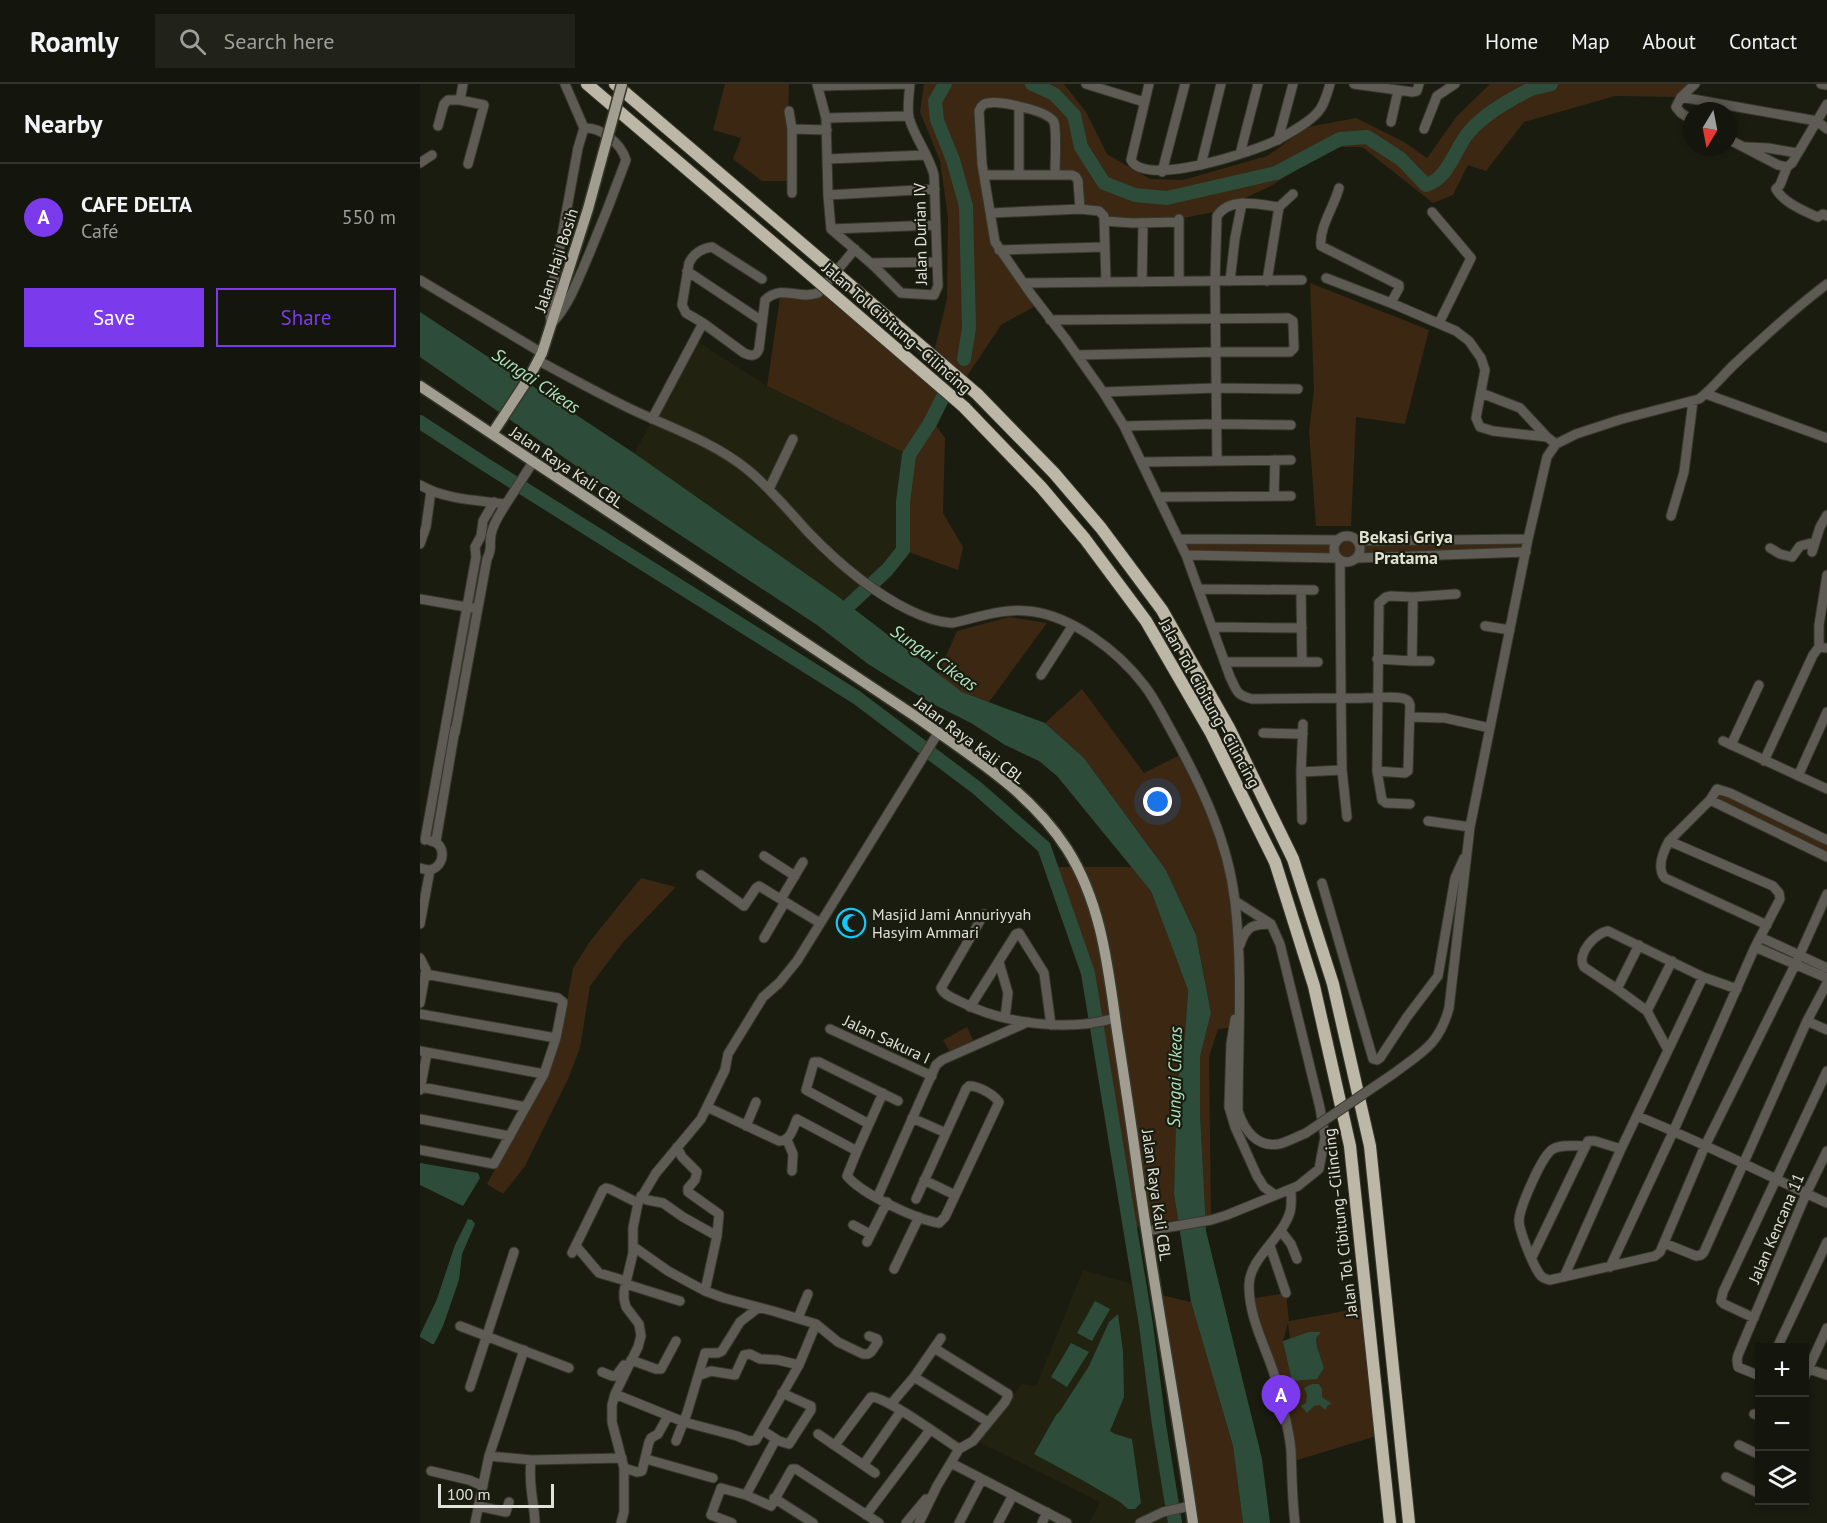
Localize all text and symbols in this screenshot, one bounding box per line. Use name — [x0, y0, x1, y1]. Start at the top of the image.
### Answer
search box — [155, 14, 575, 68]
text: Roamly — [30, 23, 119, 60]
icon: search — [176, 25, 209, 58]
text: Search here — [224, 27, 335, 55]
text: Home — [1485, 28, 1538, 55]
text: Map — [1571, 28, 1610, 55]
text: About — [1643, 28, 1696, 55]
text: Contact — [1729, 28, 1797, 55]
north arrow — [1683, 102, 1737, 156]
text: Nearby — [24, 107, 102, 140]
street label: Jalan Durian IV — [909, 182, 931, 286]
text: CAFE DELTA — [81, 190, 192, 218]
text: A — [37, 204, 50, 230]
text: 550 m — [342, 204, 396, 230]
street label: Jalan Haji Bosih — [530, 206, 582, 315]
text: Café — [81, 218, 118, 244]
street label: Jalan Tol Cibitung–Cilincing — [818, 257, 975, 398]
button: Save — [24, 288, 204, 347]
button: Share — [216, 288, 396, 347]
water label: Sungai Cikeas — [488, 343, 585, 419]
street label: Jalan Raya Kali CBL — [506, 421, 627, 512]
district label: Bekasi Griya Pratama — [1359, 525, 1453, 569]
street label: Jalan Tol Cibitung–Cilincing — [1155, 614, 1265, 791]
water label: Sungai Cikeas — [886, 619, 983, 696]
street label: Jalan Raya Kali CBL — [910, 692, 1029, 788]
your location — [1143, 787, 1172, 816]
place label: Masjid Jami Annuriyyah Hasyim Ammari — [872, 904, 1031, 942]
mosque icon: Masjid Jami Annuriyyah Hasyim Ammari — [835, 907, 867, 939]
street label: Jalan Sakura I — [840, 1010, 933, 1068]
water label: Sungai Cikeas — [1162, 1026, 1187, 1128]
street label: Jalan Raya Kali CBL — [1138, 1127, 1176, 1262]
street label: Jalan Tol Cibitung–Cilincing — [1318, 1127, 1362, 1320]
street label: Jalan Kencana 11 — [1743, 1170, 1808, 1287]
map controls — [1755, 1343, 1809, 1505]
button: + — [1755, 1343, 1809, 1397]
pin: A — [1262, 1376, 1300, 1425]
button: − — [1755, 1397, 1809, 1451]
button: layers — [1755, 1451, 1809, 1505]
scale bar — [438, 1481, 554, 1508]
text: 100 m — [447, 1484, 490, 1504]

